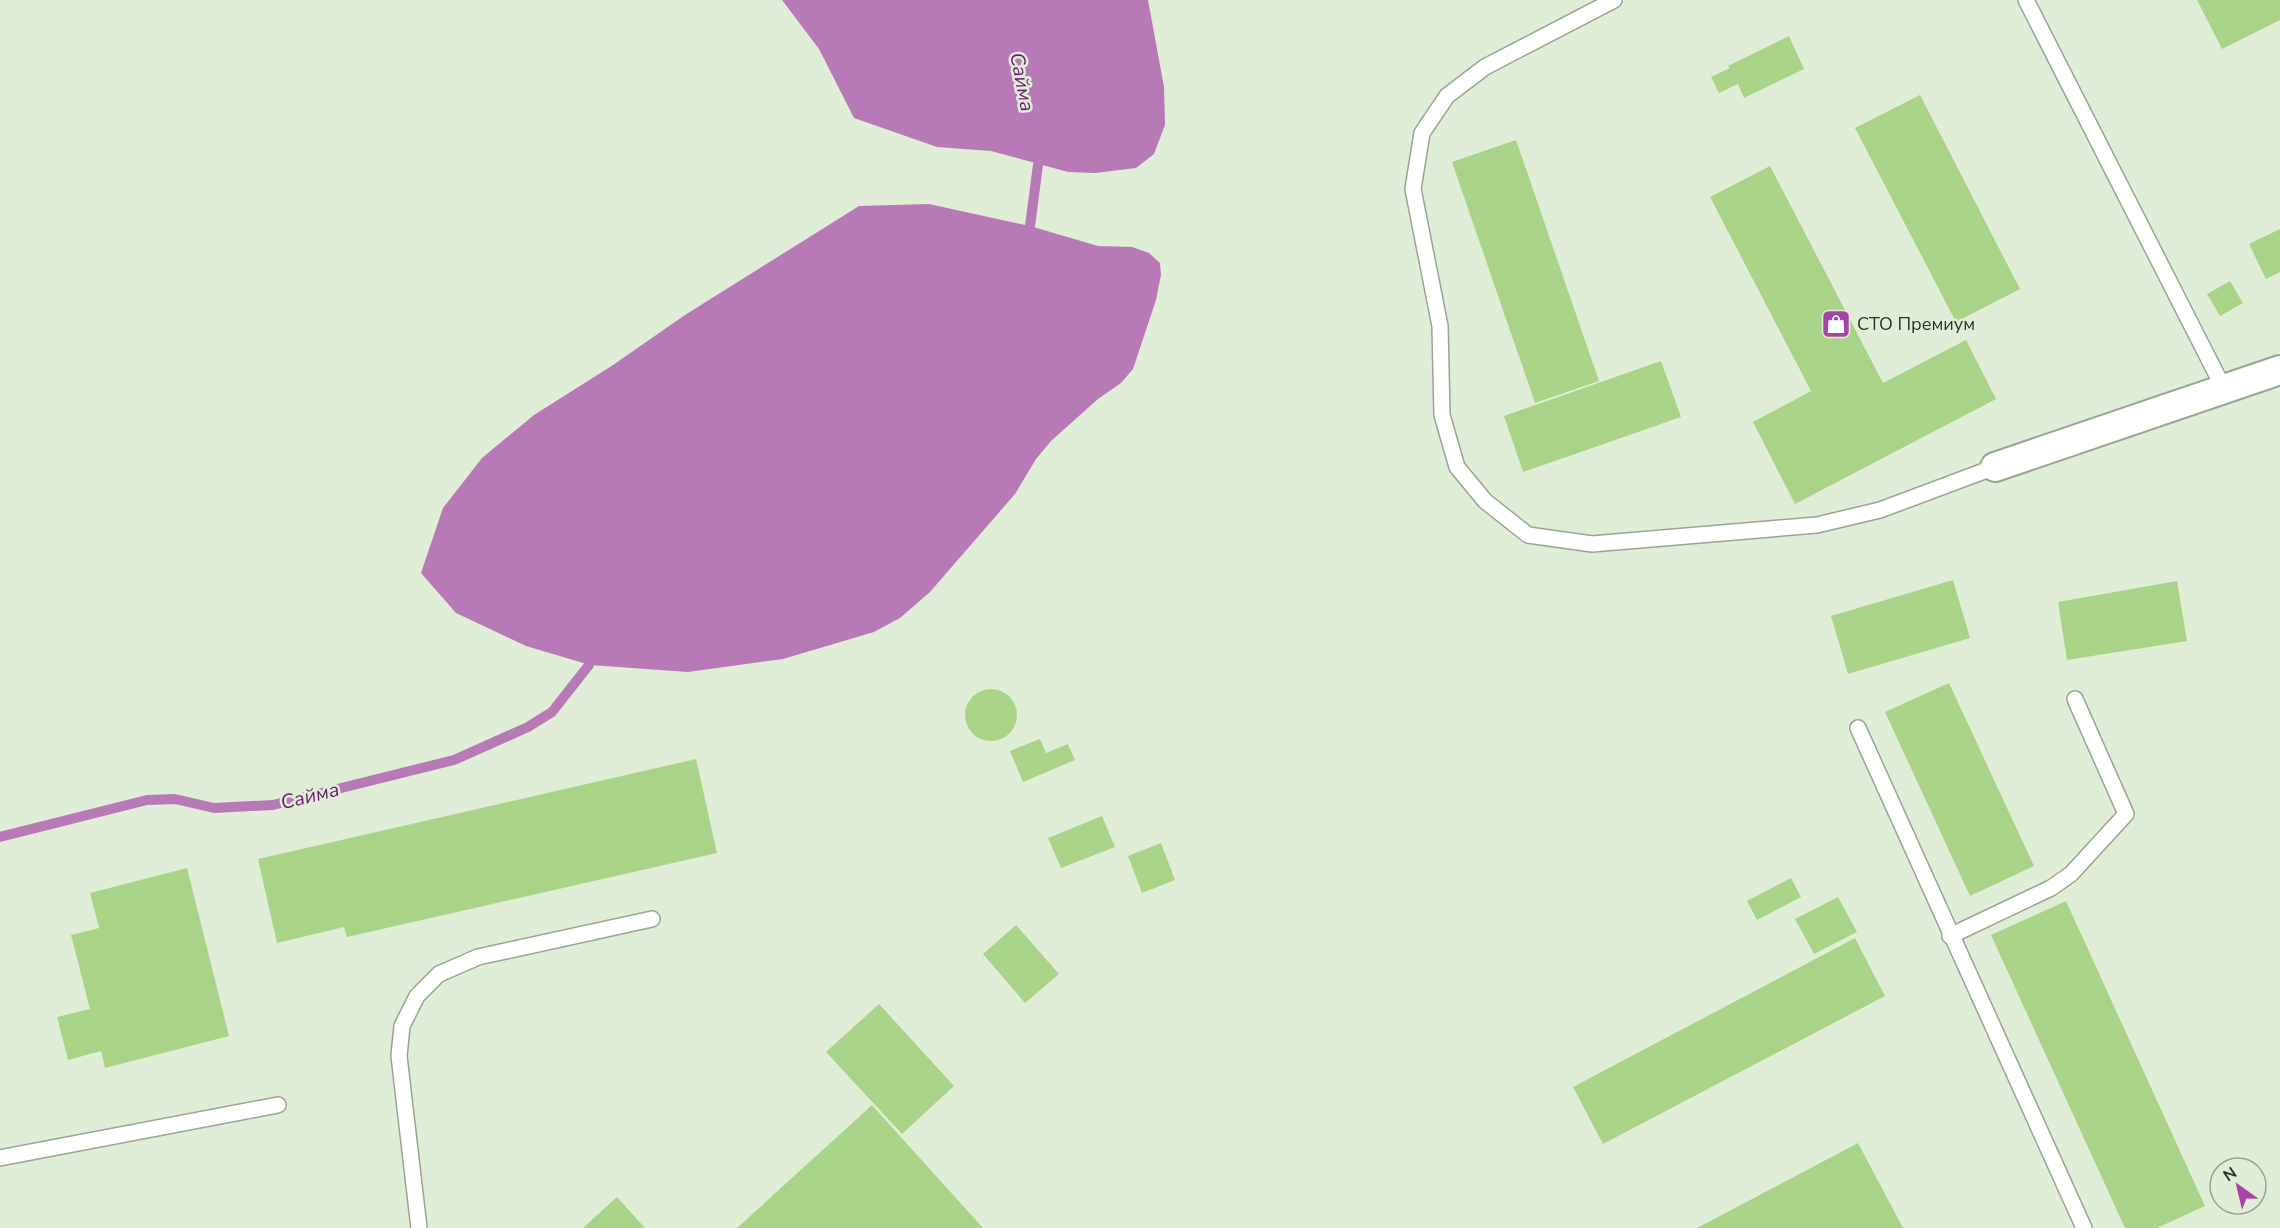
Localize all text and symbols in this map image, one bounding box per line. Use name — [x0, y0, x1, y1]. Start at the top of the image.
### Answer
water label: Сайма — [1003, 50, 1041, 114]
shop icon: СТО Премиум — [1820, 308, 1852, 340]
place label: СТО Премиум — [1857, 312, 1975, 336]
water label: Сайма — [278, 776, 342, 816]
north arrow — [2208, 1156, 2268, 1216]
text: N — [2219, 1162, 2241, 1187]

